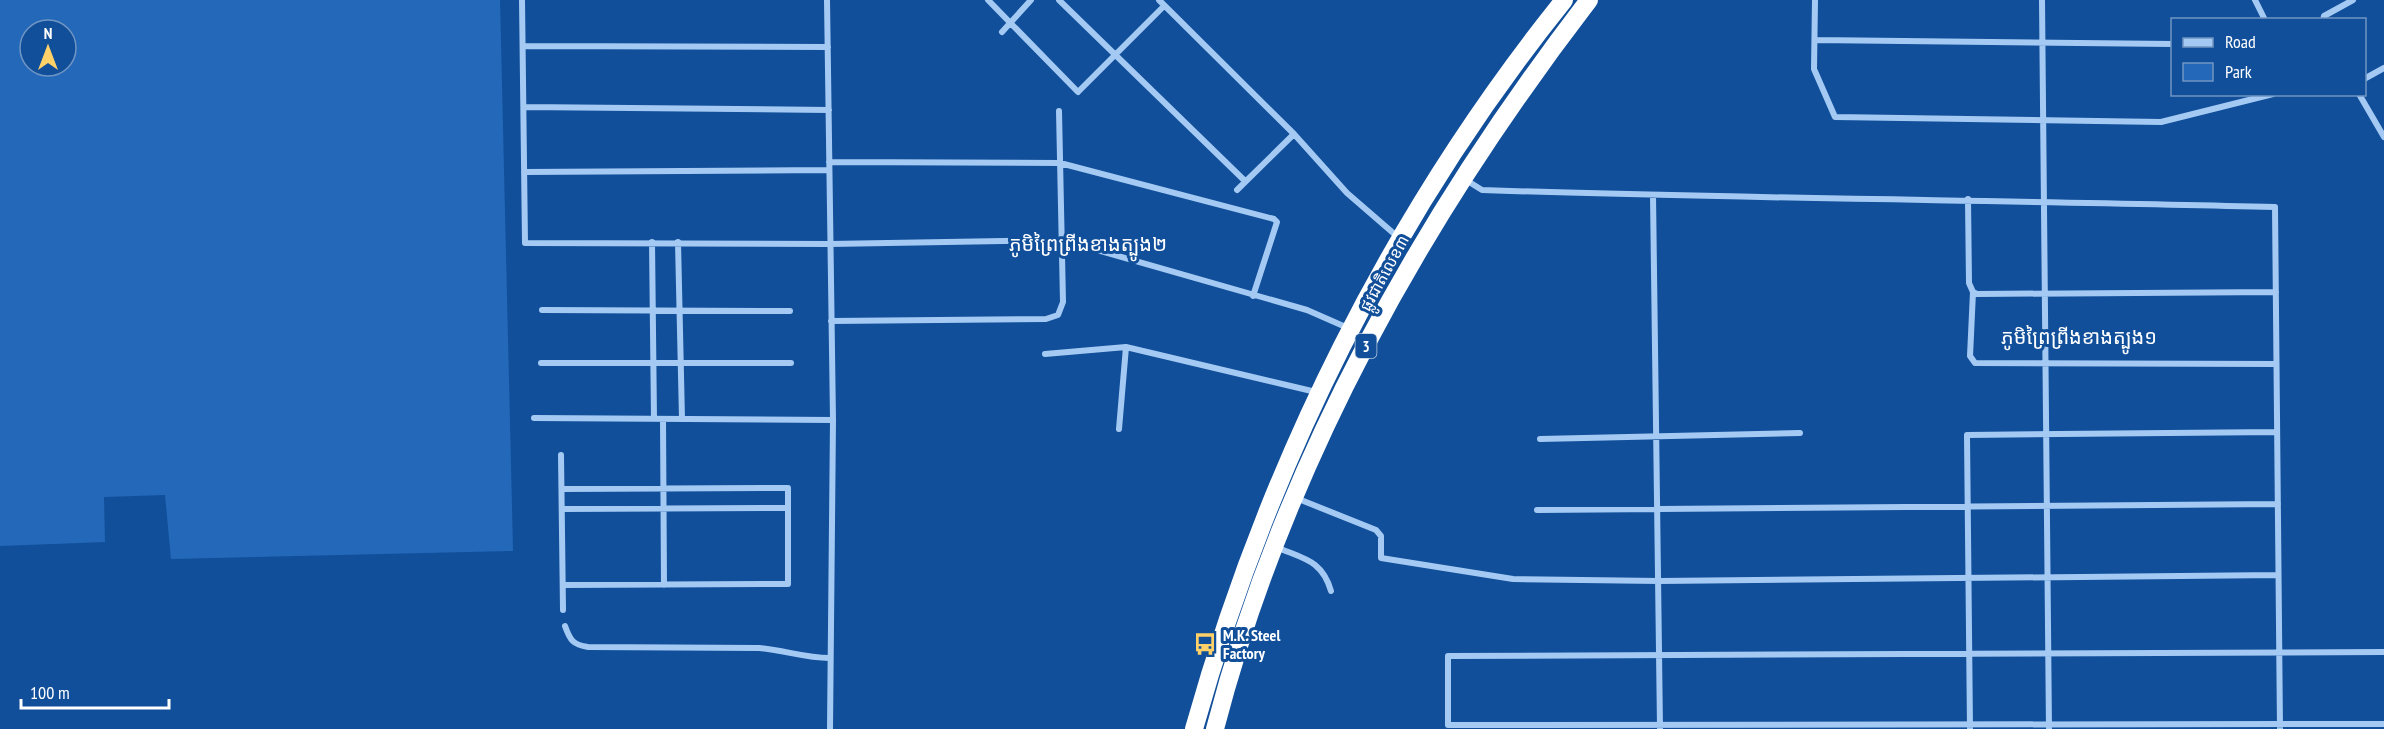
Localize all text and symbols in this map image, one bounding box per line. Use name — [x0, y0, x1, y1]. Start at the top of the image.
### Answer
north arrow — [18, 18, 78, 78]
legend — [2171, 18, 2366, 96]
text: N — [44, 23, 52, 43]
text: Road — [2225, 30, 2256, 53]
text: Park — [2225, 60, 2252, 83]
district label: ភូមិព្រៃព្រីងខាងត្បូង២ — [1009, 231, 1167, 262]
street label: ផ្លូវជាតិលេខ៣ — [1355, 232, 1417, 317]
district label: ភូមិព្រៃព្រីងខាងត្បូង១ — [2001, 324, 2157, 355]
road number: 3 — [1356, 334, 1376, 358]
place label: M.K. Steel Factory — [1223, 625, 1280, 663]
bus stop icon: M.K. Steel Factory — [1192, 631, 1218, 657]
scale bar — [21, 672, 170, 710]
text: 100 m — [30, 681, 70, 704]

